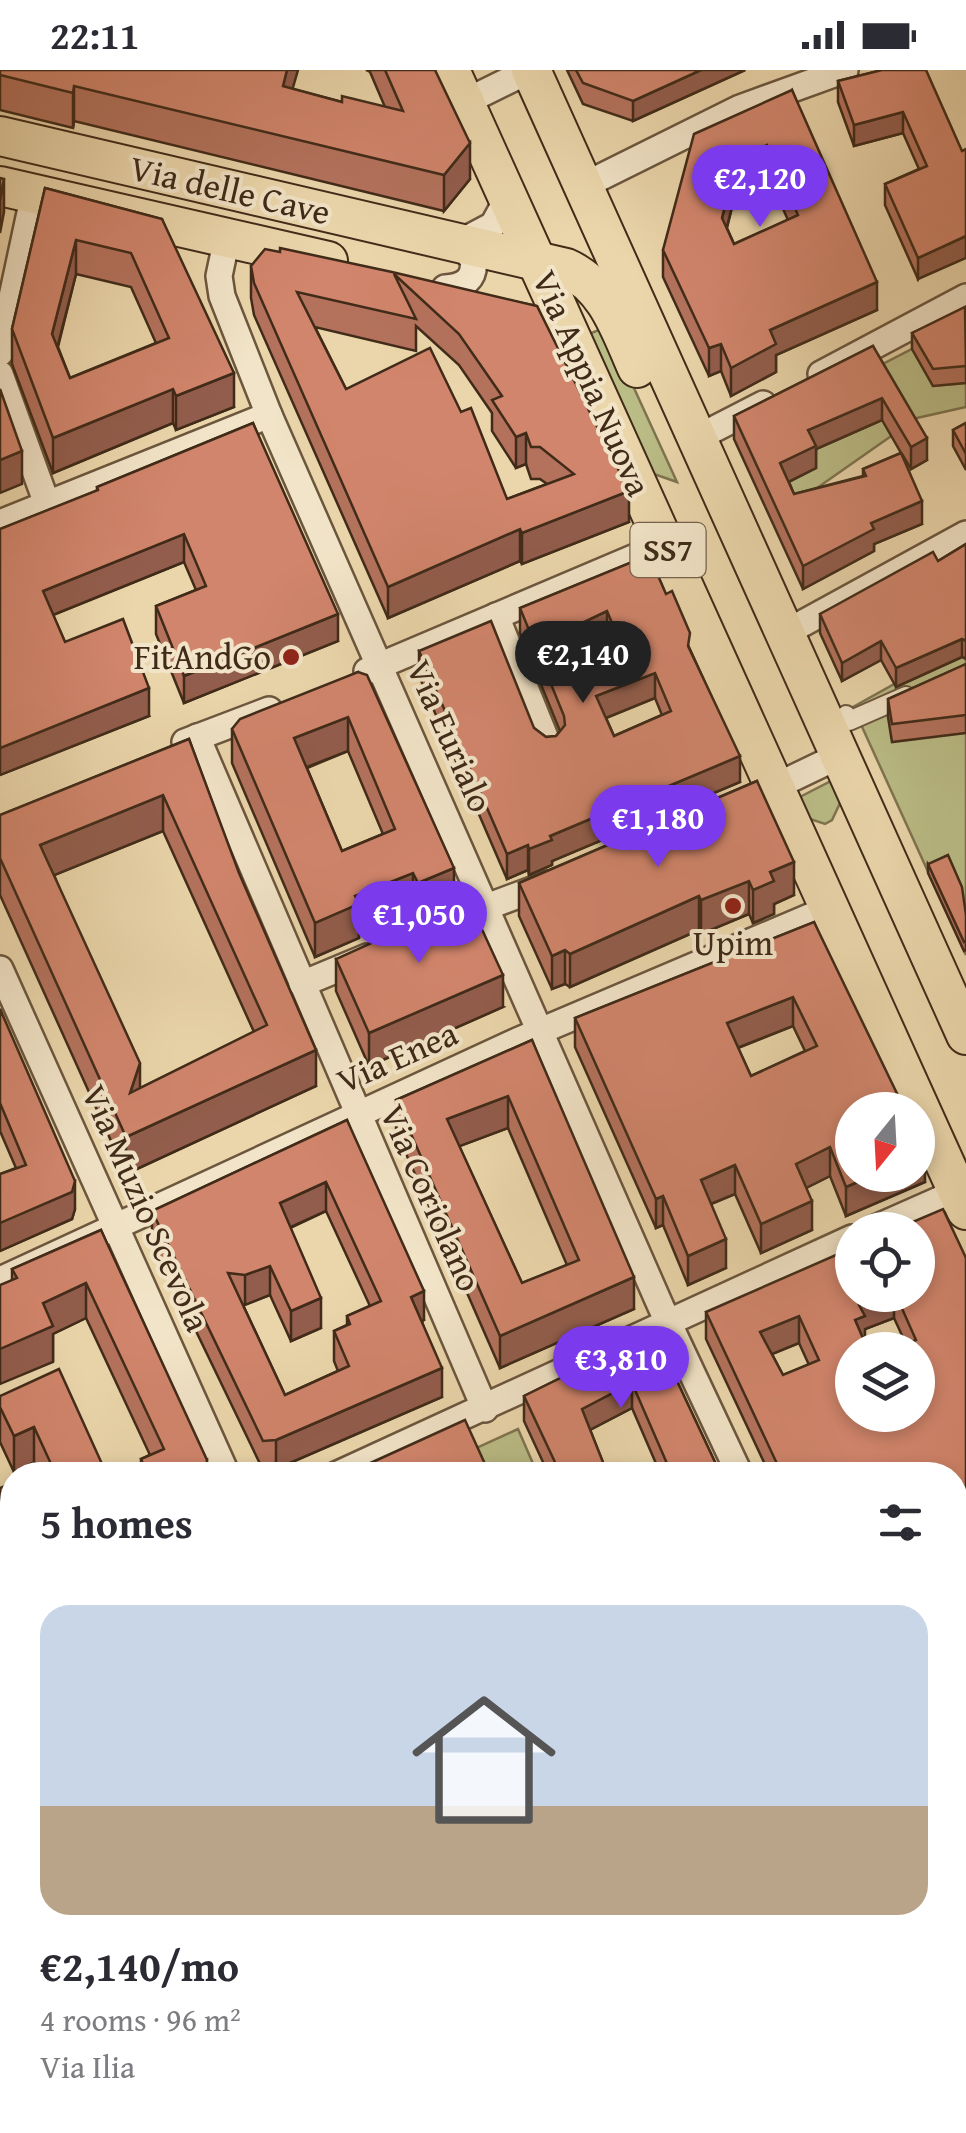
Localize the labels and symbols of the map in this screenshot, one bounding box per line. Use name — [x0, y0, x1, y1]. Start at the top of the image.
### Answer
street label: Via delle Cave — [125, 142, 335, 237]
pin: €2,120 — [679, 145, 841, 230]
street label: Via Appia Nuova — [520, 262, 665, 504]
road number: SS7 — [630, 523, 706, 577]
pin: €2,140 — [502, 621, 664, 706]
place label: FitAndGo — [134, 631, 271, 682]
marker: FitAndGo — [280, 646, 302, 668]
street label: Via Eurialo — [394, 651, 507, 820]
pin: €1,180 — [577, 785, 739, 870]
pin: €1,050 — [338, 881, 500, 966]
marker: Upim — [722, 895, 744, 917]
place label: Upim — [693, 917, 774, 968]
street label: Via Enea — [328, 1007, 466, 1106]
street label: Via Muzio Scevola — [69, 1076, 224, 1340]
north arrow — [835, 1092, 935, 1192]
street label: Via Coriolano — [368, 1096, 495, 1299]
pin: €3,810 — [540, 1326, 702, 1411]

